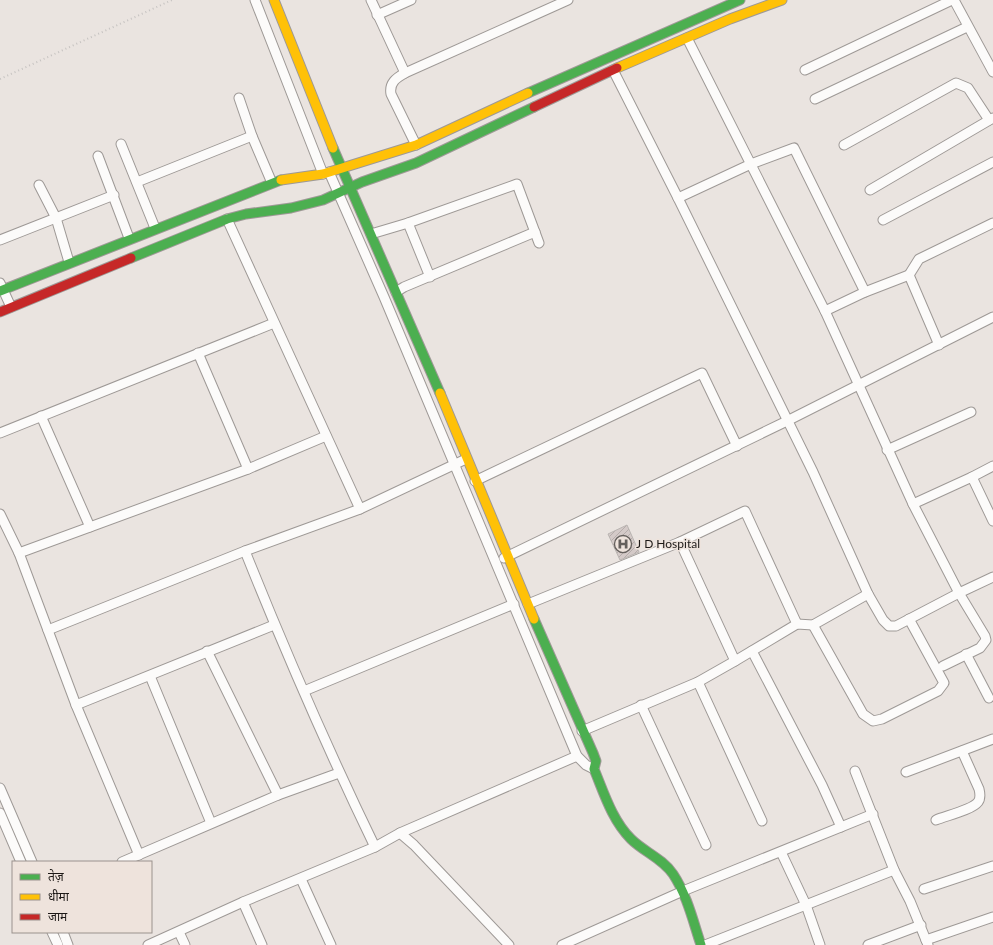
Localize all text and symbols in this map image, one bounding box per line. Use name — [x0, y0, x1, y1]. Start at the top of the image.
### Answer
hospital icon: J D Hospital — [613, 534, 633, 554]
place label: J D Hospital — [636, 536, 700, 551]
legend — [12, 861, 152, 933]
text: तेज़ — [48, 869, 65, 884]
text: धीमा — [48, 889, 70, 904]
text: जाम — [48, 909, 68, 924]

